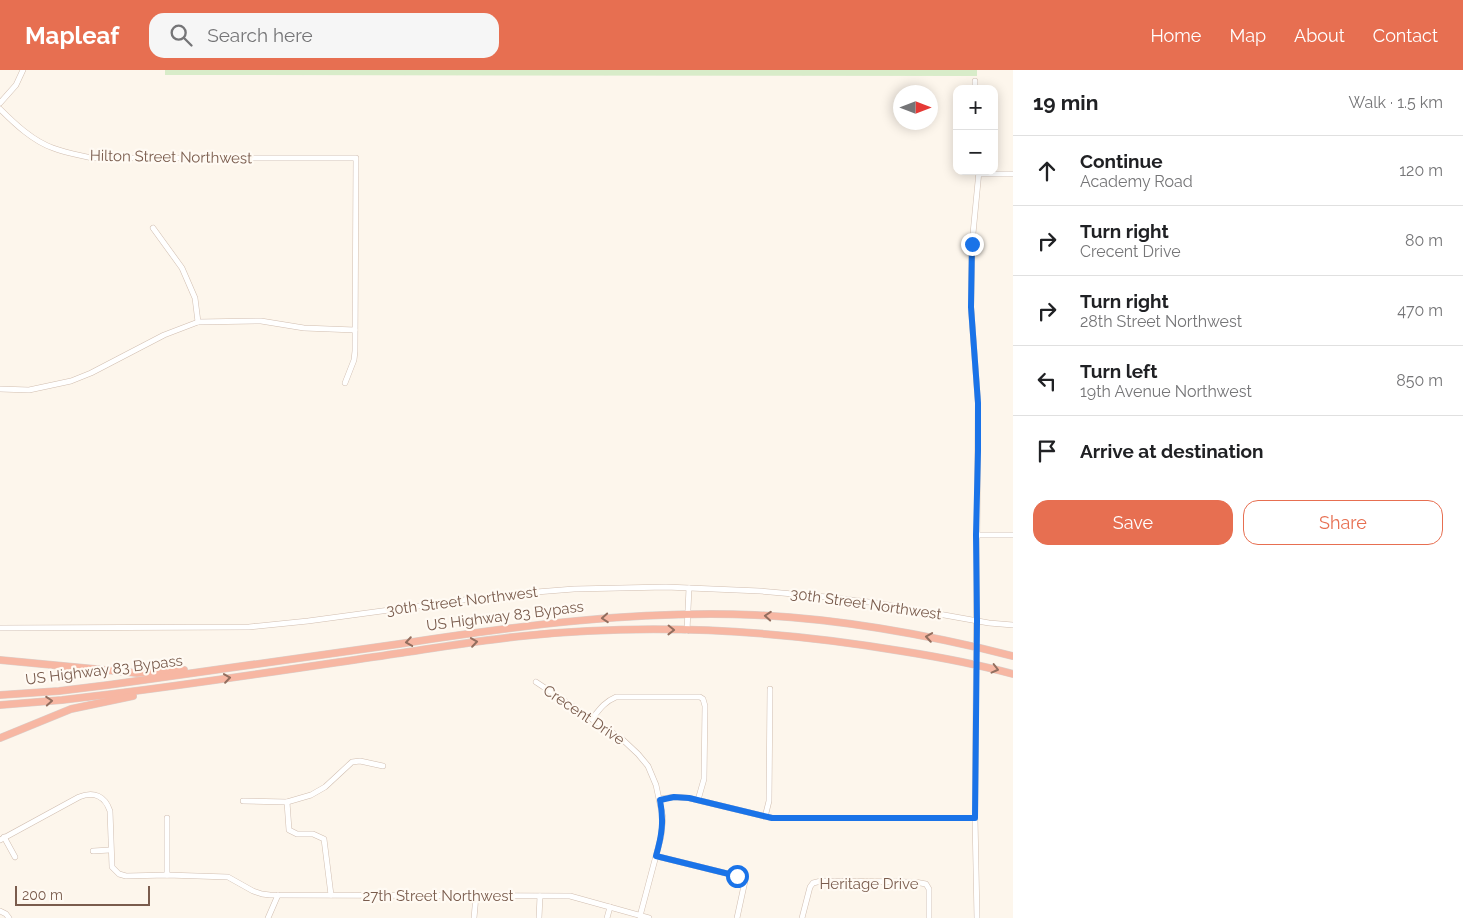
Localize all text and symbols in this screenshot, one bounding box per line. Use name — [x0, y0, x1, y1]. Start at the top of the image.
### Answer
search box — [149, 13, 499, 58]
text: Mapleaf — [25, 21, 119, 50]
icon: search — [167, 21, 195, 49]
text: Search here — [207, 24, 313, 46]
text: Home — [1150, 25, 1201, 46]
text: Map — [1229, 25, 1266, 46]
text: About — [1294, 25, 1345, 46]
text: Contact — [1373, 25, 1438, 46]
north arrow — [893, 85, 938, 130]
map controls — [953, 85, 998, 175]
button: + — [953, 85, 998, 130]
text: 19 min — [1033, 90, 1098, 115]
text: Walk · 1.5 km — [1349, 93, 1443, 112]
button: − — [953, 130, 998, 175]
street label: Hilton Street Northwest — [90, 147, 252, 167]
text: Continue — [1080, 150, 1163, 172]
icon: ahead — [1033, 157, 1061, 185]
text: 120 m — [1399, 161, 1443, 180]
text: Academy Road — [1080, 172, 1193, 191]
text: Turn right — [1080, 220, 1169, 242]
icon: right — [1033, 227, 1061, 255]
text: 80 m — [1405, 231, 1443, 250]
route end — [961, 233, 984, 256]
text: Crecent Drive — [1080, 242, 1181, 261]
text: Turn right — [1080, 290, 1169, 312]
icon: right — [1033, 297, 1061, 325]
text: 470 m — [1397, 301, 1443, 320]
text: 28th Street Northwest — [1080, 312, 1242, 331]
text: Turn left — [1080, 360, 1157, 382]
icon: left — [1033, 367, 1061, 395]
text: 850 m — [1396, 371, 1443, 390]
text: 19th Avenue Northwest — [1080, 382, 1252, 401]
icon: arrive — [1033, 437, 1061, 465]
text: Arrive at destination — [1080, 440, 1264, 462]
button: Save — [1033, 500, 1233, 545]
button: Share — [1243, 500, 1443, 545]
street label: 30th Street Northwest — [385, 583, 539, 619]
street label: 30th Street Northwest — [789, 584, 943, 624]
street label: US Highway 83 Bypass — [425, 597, 585, 635]
one-way arrow — [763, 611, 771, 622]
one-way arrow — [601, 612, 609, 623]
one-way arrow — [668, 625, 676, 636]
one-way arrow — [924, 632, 933, 642]
one-way arrow — [405, 636, 413, 647]
one-way arrow — [471, 637, 479, 648]
street label: US Highway 83 Bypass — [24, 651, 184, 689]
one-way arrow — [990, 663, 999, 674]
one-way arrow — [223, 673, 231, 684]
street label: Crecent Drive — [540, 681, 628, 749]
one-way arrow — [45, 696, 53, 707]
route start — [726, 865, 749, 888]
street label: Heritage Drive — [819, 875, 919, 893]
scale bar — [15, 883, 150, 906]
text: 200 m — [22, 887, 63, 903]
street label: 27th Street Northwest — [362, 887, 514, 905]

